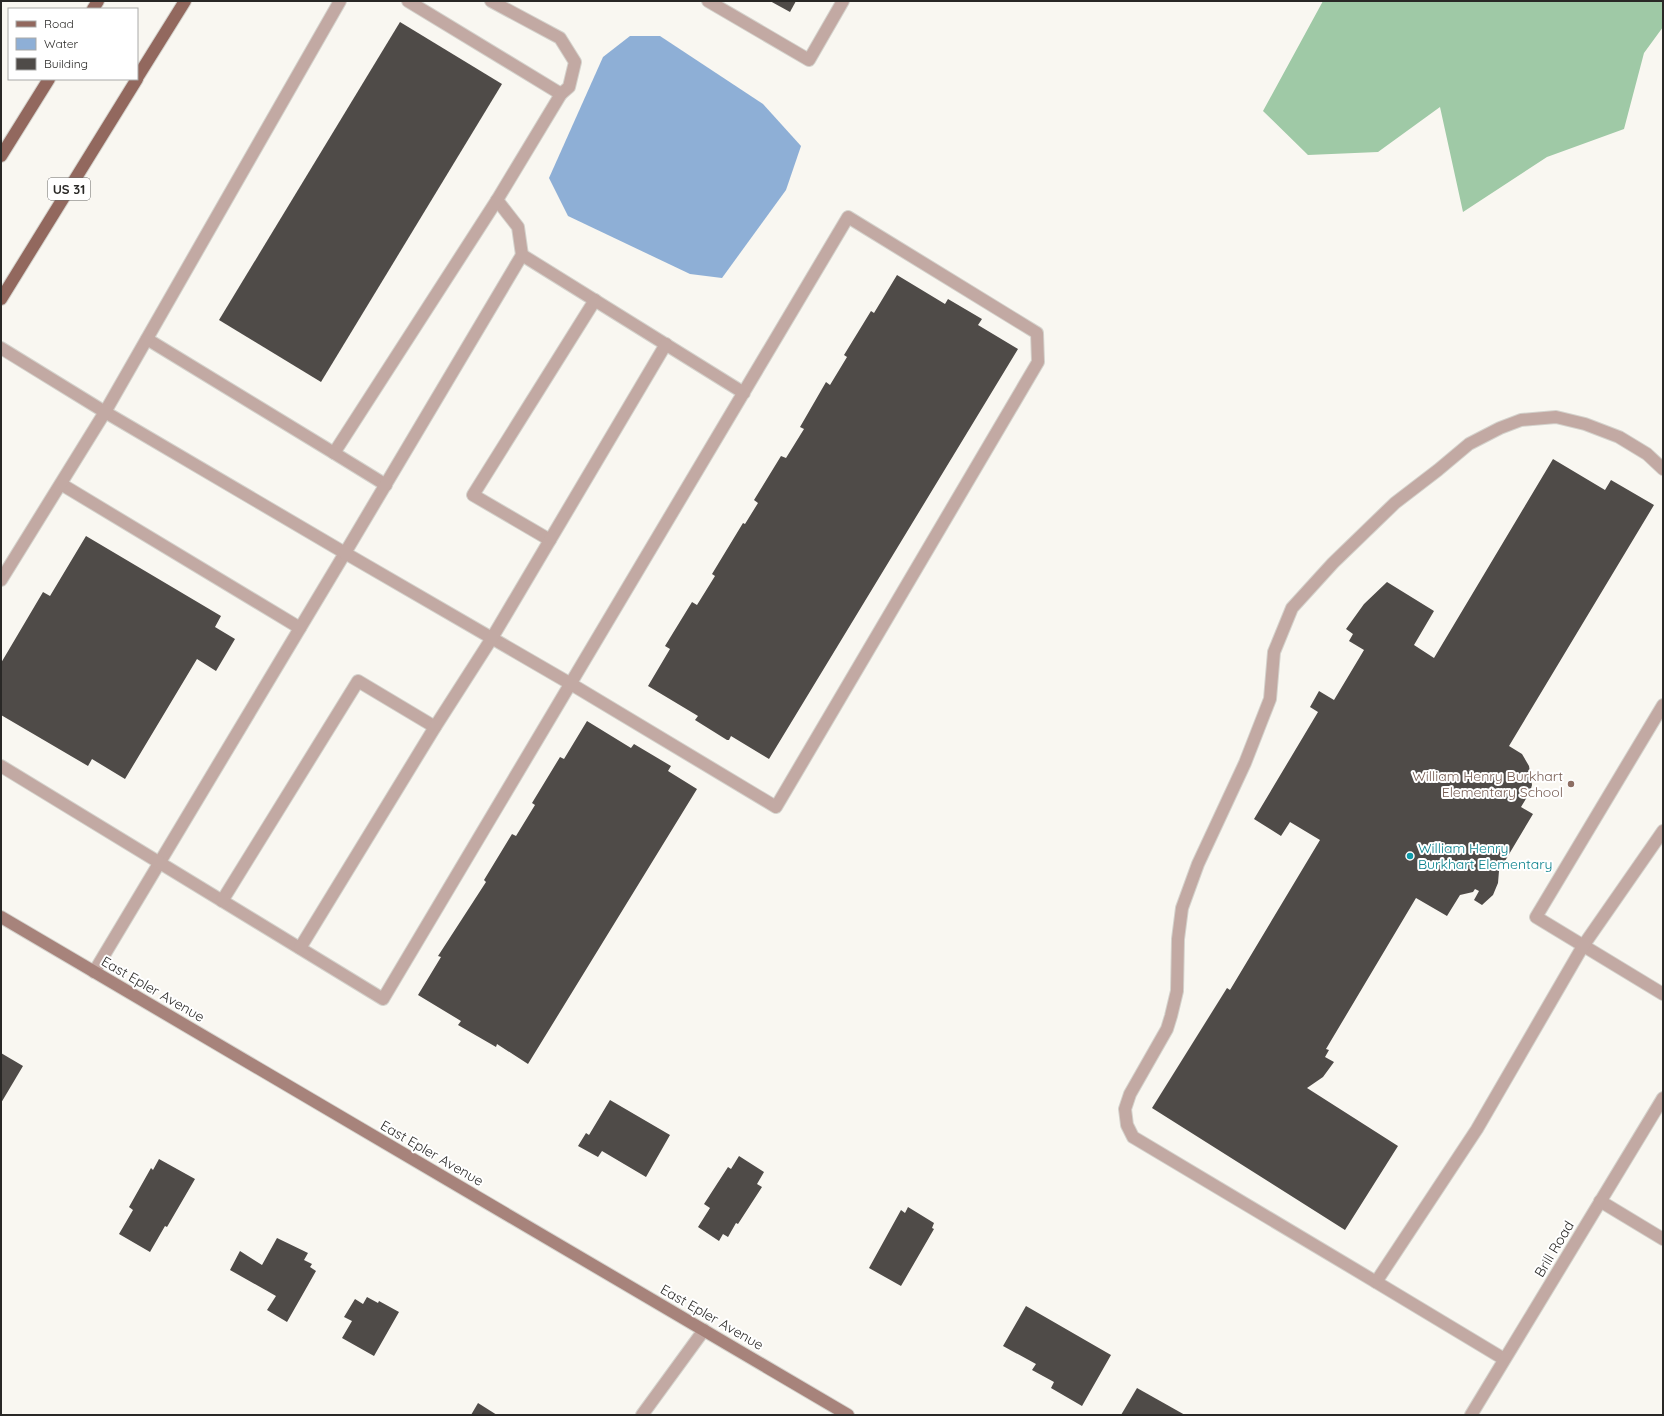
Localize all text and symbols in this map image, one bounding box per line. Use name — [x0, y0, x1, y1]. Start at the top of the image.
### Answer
legend — [8, 8, 138, 80]
text: Road — [44, 16, 74, 31]
text: Water — [44, 36, 79, 51]
text: Building — [44, 56, 88, 71]
road number: US 31 — [48, 178, 90, 200]
place label: William Henry Burkhart Elementary School — [1412, 767, 1563, 801]
marker: William Henry Burkhart Elementary School — [1566, 779, 1576, 789]
place label: William Henry Burkhart Elementary — [1418, 839, 1553, 873]
marker: William Henry Burkhart Elementary — [1405, 851, 1415, 861]
street label: East Epler Avenue — [98, 952, 208, 1026]
street label: East Epler Avenue — [377, 1116, 487, 1190]
street label: Brill Road — [1530, 1218, 1578, 1280]
street label: East Epler Avenue — [657, 1280, 767, 1354]

